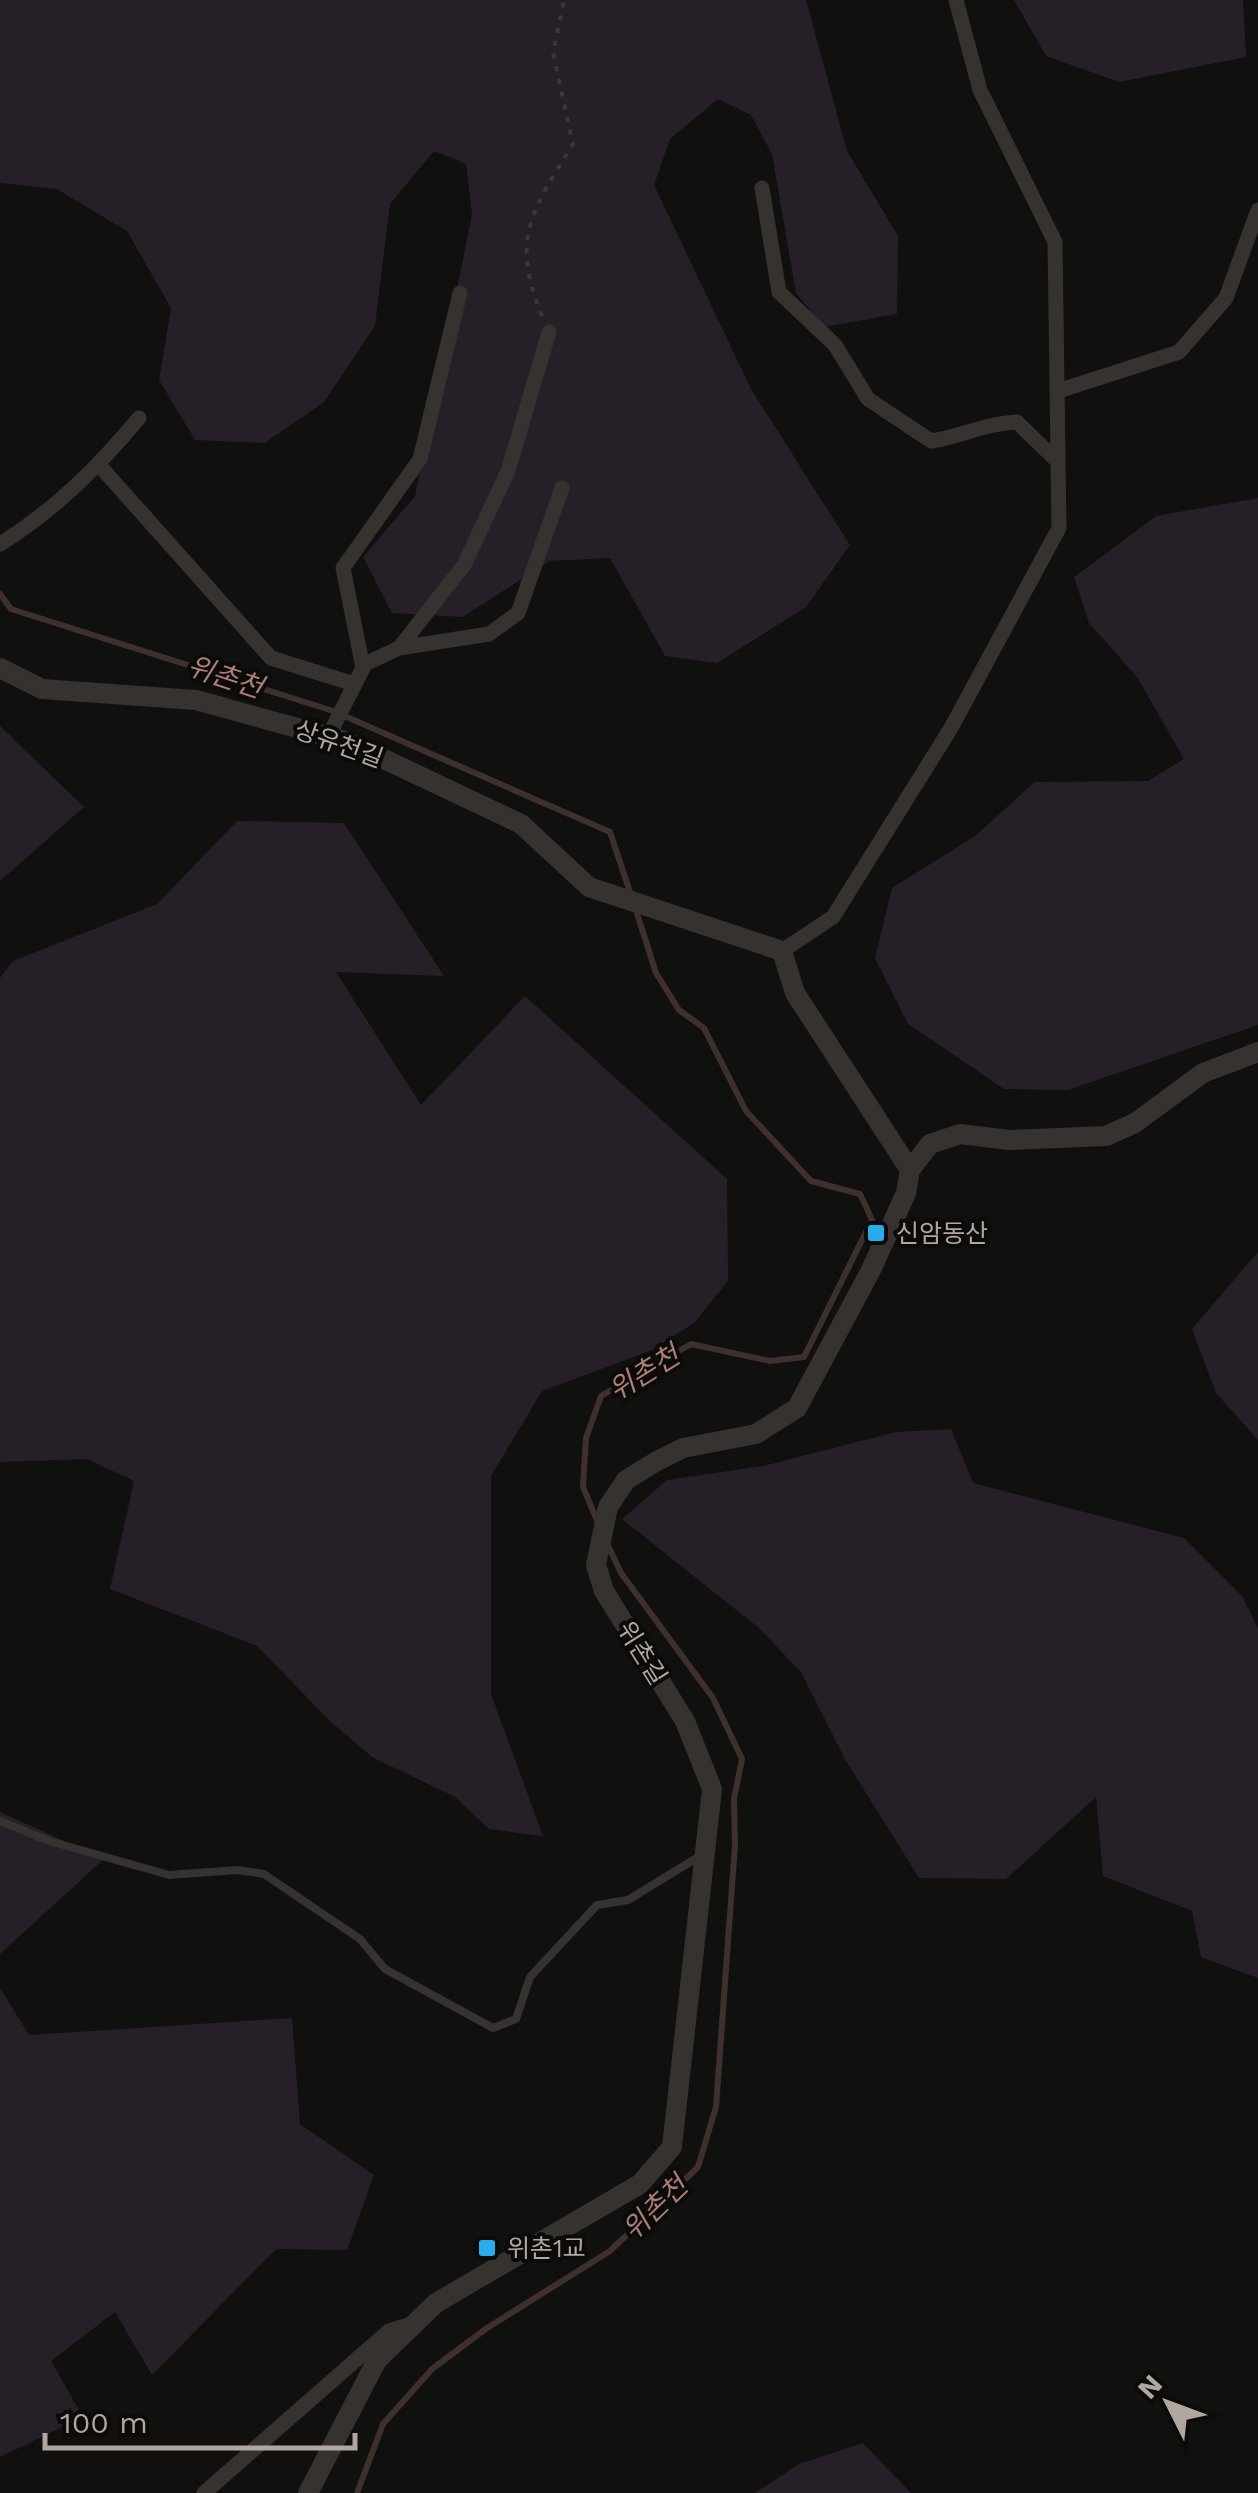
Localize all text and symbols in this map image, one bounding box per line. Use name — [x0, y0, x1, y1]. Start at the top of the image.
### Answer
water label: 위촌천 — [183, 649, 270, 706]
street label: 상유천길 — [291, 715, 387, 773]
place label: 신암동산 — [896, 1219, 988, 1248]
marker: 신암동산 — [865, 1222, 887, 1244]
water label: 위촌천 — [602, 1337, 688, 1407]
street label: 위촌길 — [611, 1616, 673, 1690]
water label: 위촌천 — [616, 2167, 697, 2247]
place label: 위촌1교 — [507, 2234, 586, 2263]
marker: 위촌1교 — [476, 2237, 498, 2259]
north arrow — [1118, 2353, 1218, 2453]
text: N — [1131, 2368, 1169, 2405]
scale bar — [45, 2388, 355, 2450]
text: 100 m — [60, 2405, 148, 2440]

